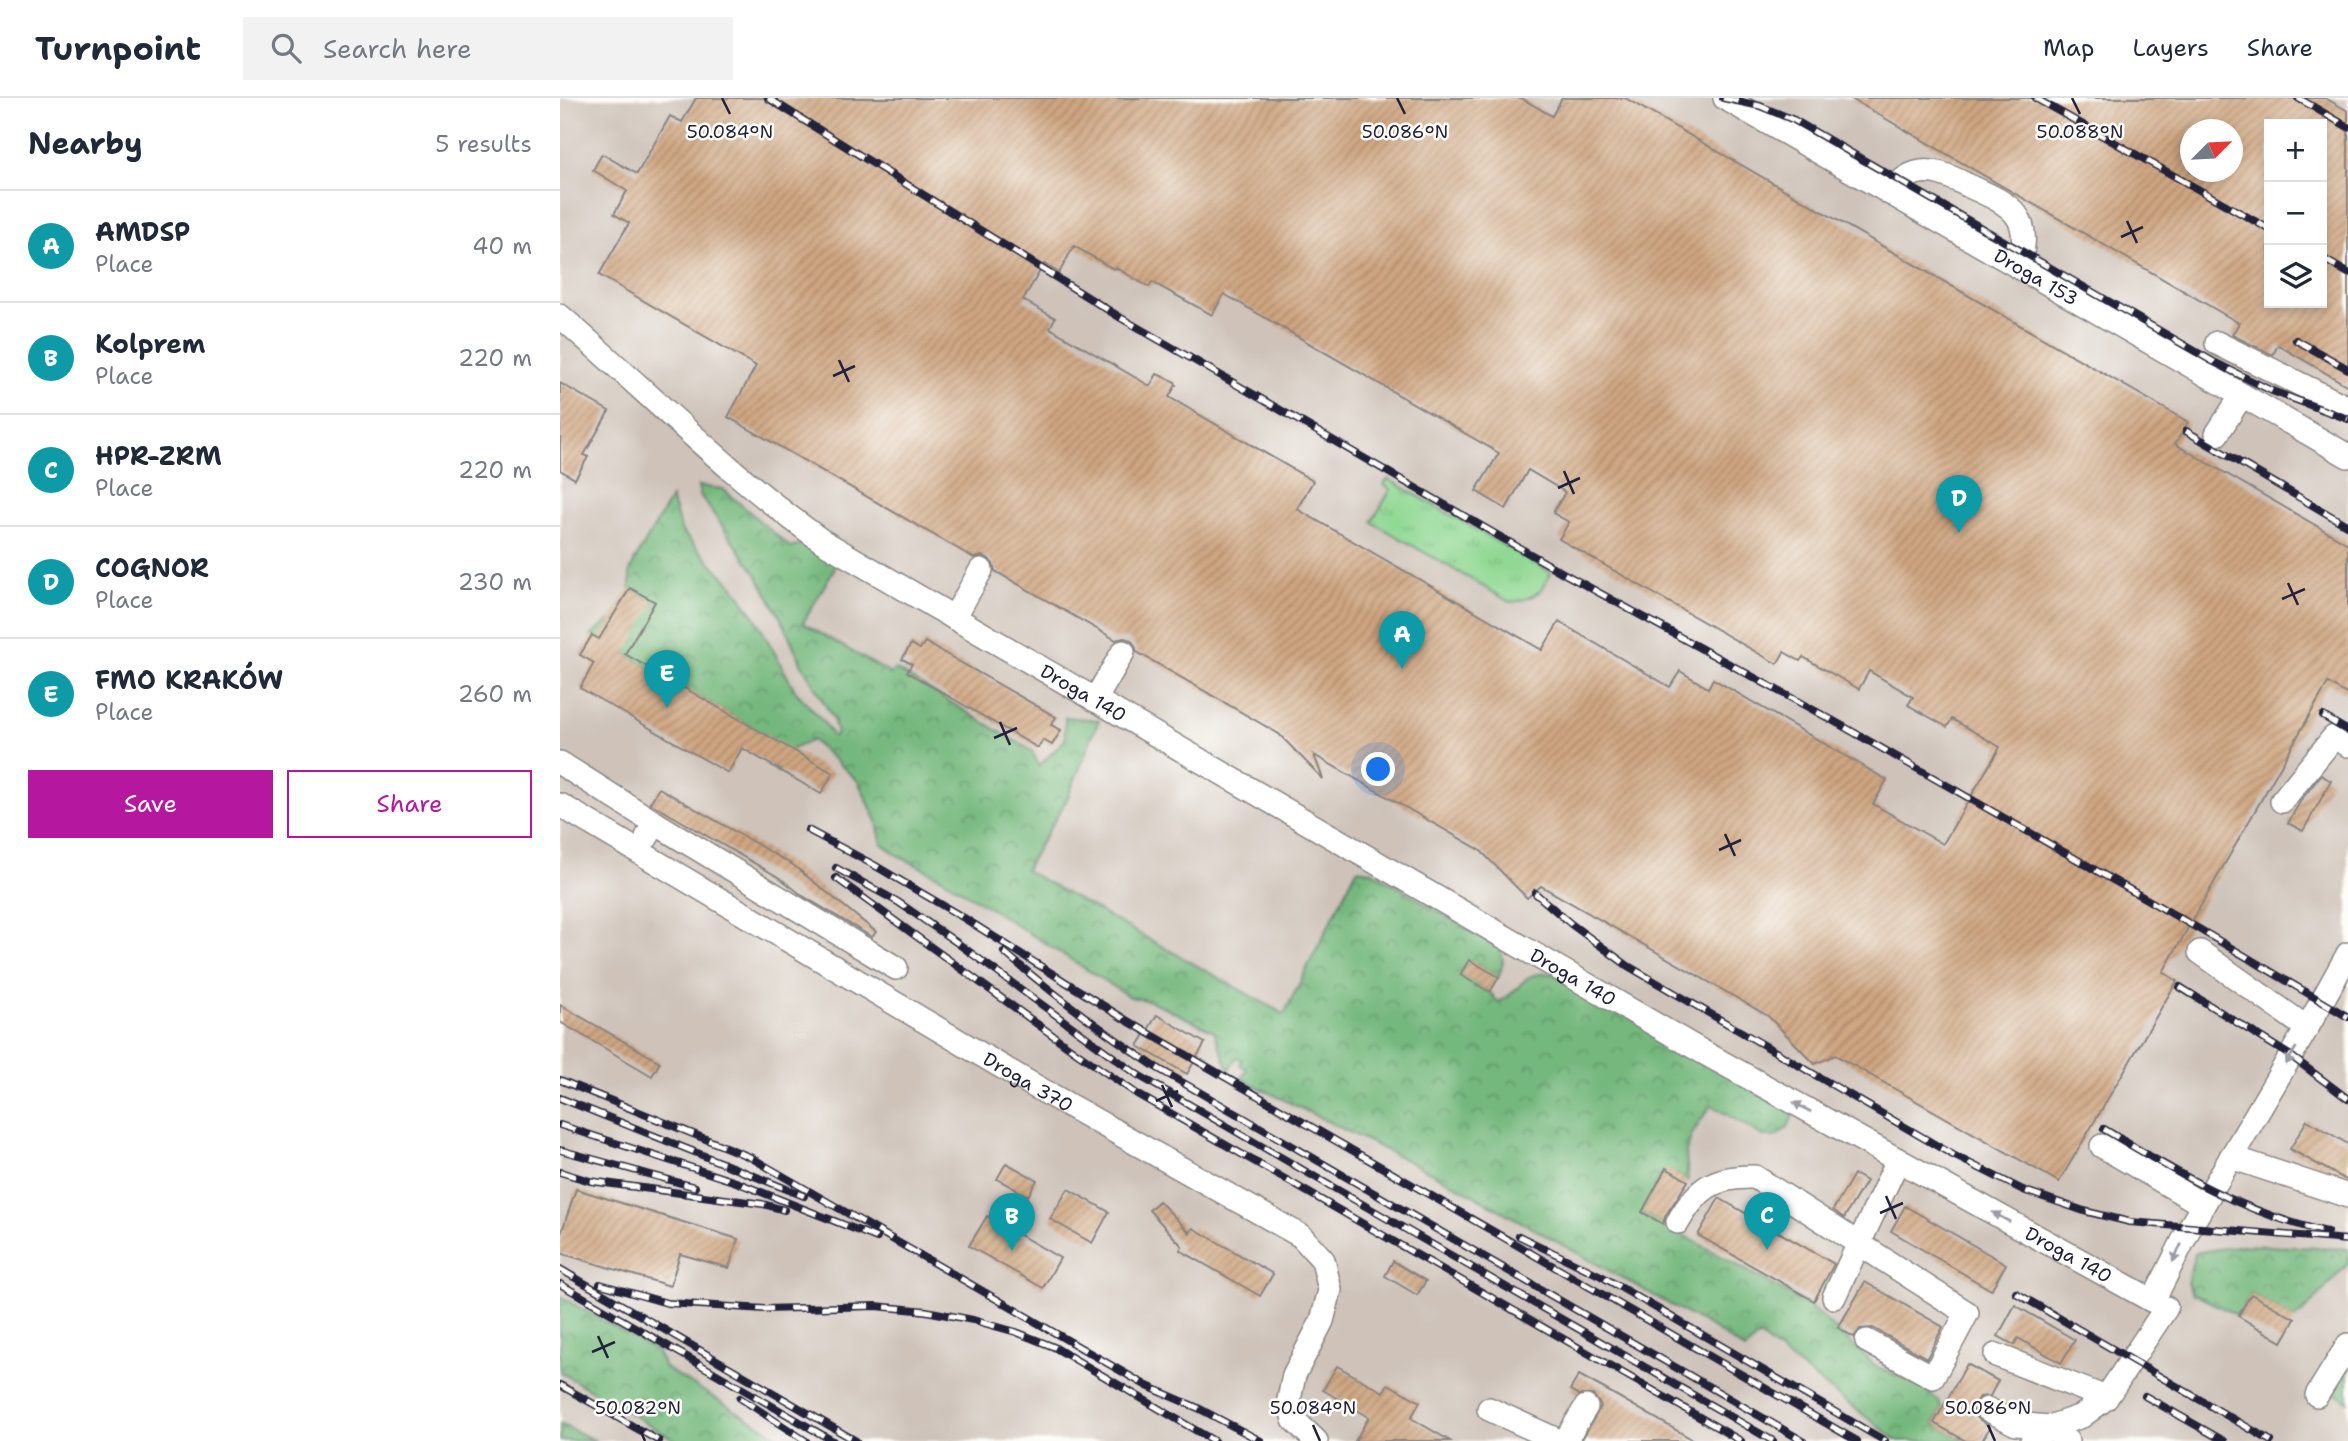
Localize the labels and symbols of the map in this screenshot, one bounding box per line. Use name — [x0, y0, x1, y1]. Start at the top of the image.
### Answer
north arrow — [2180, 119, 2243, 182]
text: 50.084°N — [687, 120, 773, 144]
text: 50.086°N — [1362, 120, 1448, 144]
text: 50.088°N — [2037, 120, 2123, 144]
street label: Droga 153 — [1989, 243, 2083, 311]
pin: D — [1936, 475, 1982, 533]
pin: A — [1379, 611, 1425, 669]
pin: E — [644, 650, 690, 708]
street label: Droga 140 — [1036, 658, 1131, 728]
your location — [1361, 752, 1395, 786]
street label: Droga 140 — [1526, 942, 1621, 1012]
street label: Droga 370 — [979, 1046, 1078, 1118]
one-way arrow — [2285, 1047, 2297, 1066]
one-way arrow — [1792, 1101, 1812, 1113]
pin: C — [1744, 1192, 1790, 1250]
pin: B — [989, 1193, 1035, 1251]
one-way arrow — [1991, 1211, 2011, 1223]
street label: Droga 140 — [2021, 1220, 2117, 1288]
one-way arrow — [2171, 1243, 2182, 1263]
text: 50.082°N — [595, 1396, 681, 1420]
text: 50.084°N — [1270, 1396, 1356, 1420]
text: 50.086°N — [1945, 1396, 2031, 1420]

